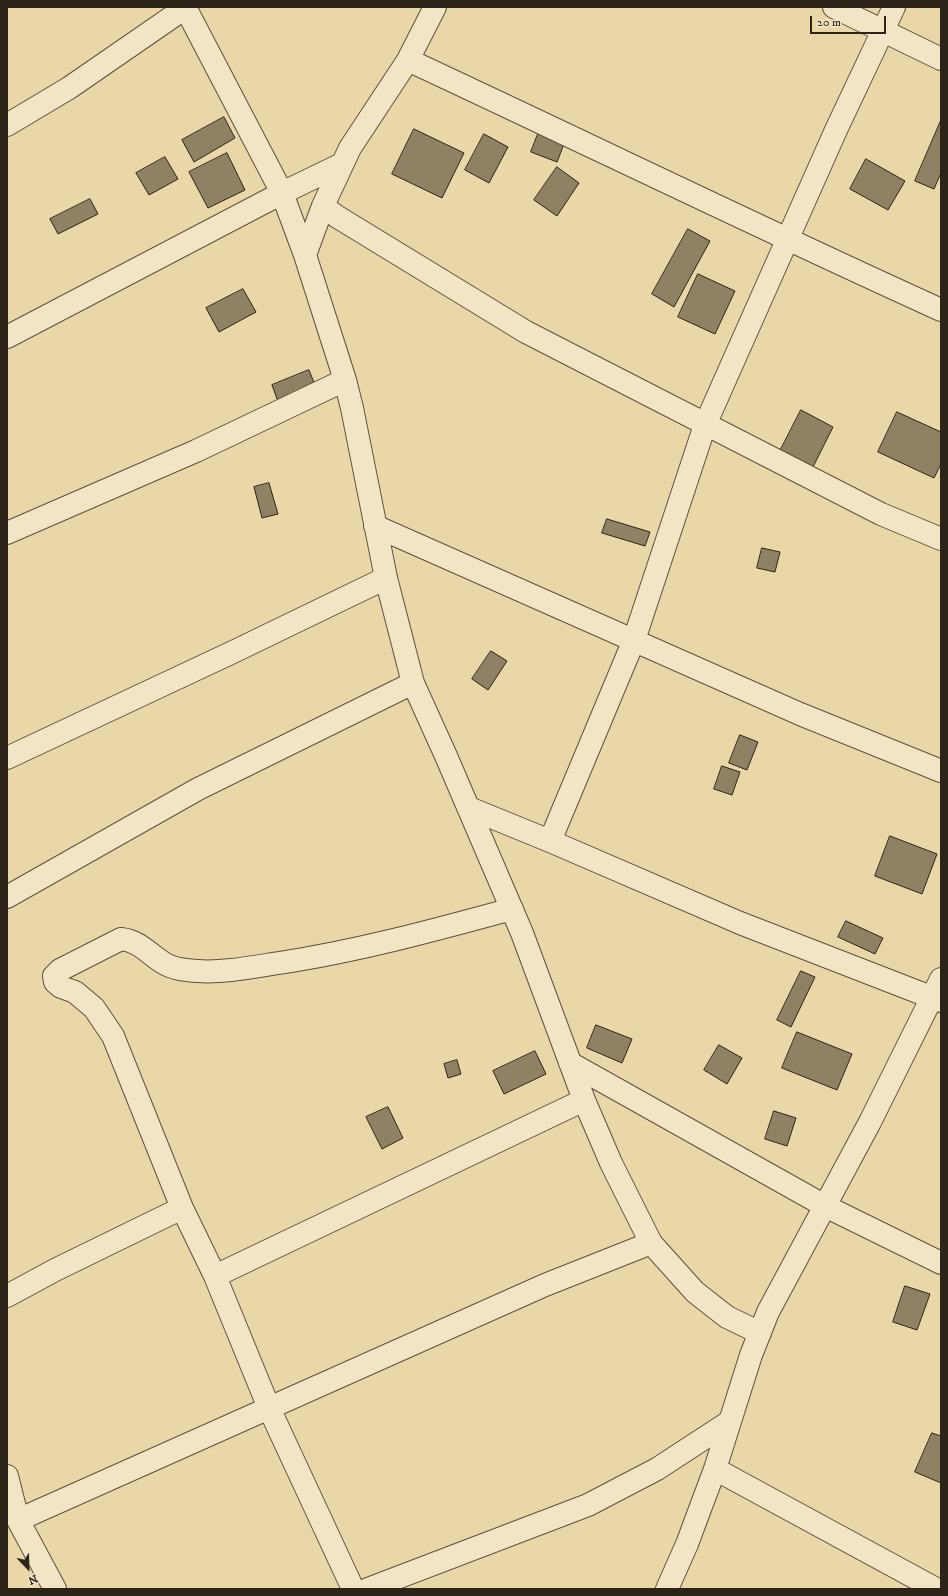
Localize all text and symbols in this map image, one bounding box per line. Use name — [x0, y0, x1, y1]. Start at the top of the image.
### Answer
scale bar — [812, 8, 888, 34]
text: 20 m — [817, 15, 841, 30]
north arrow — [8, 1548, 48, 1588]
text: N — [26, 1571, 40, 1587]

